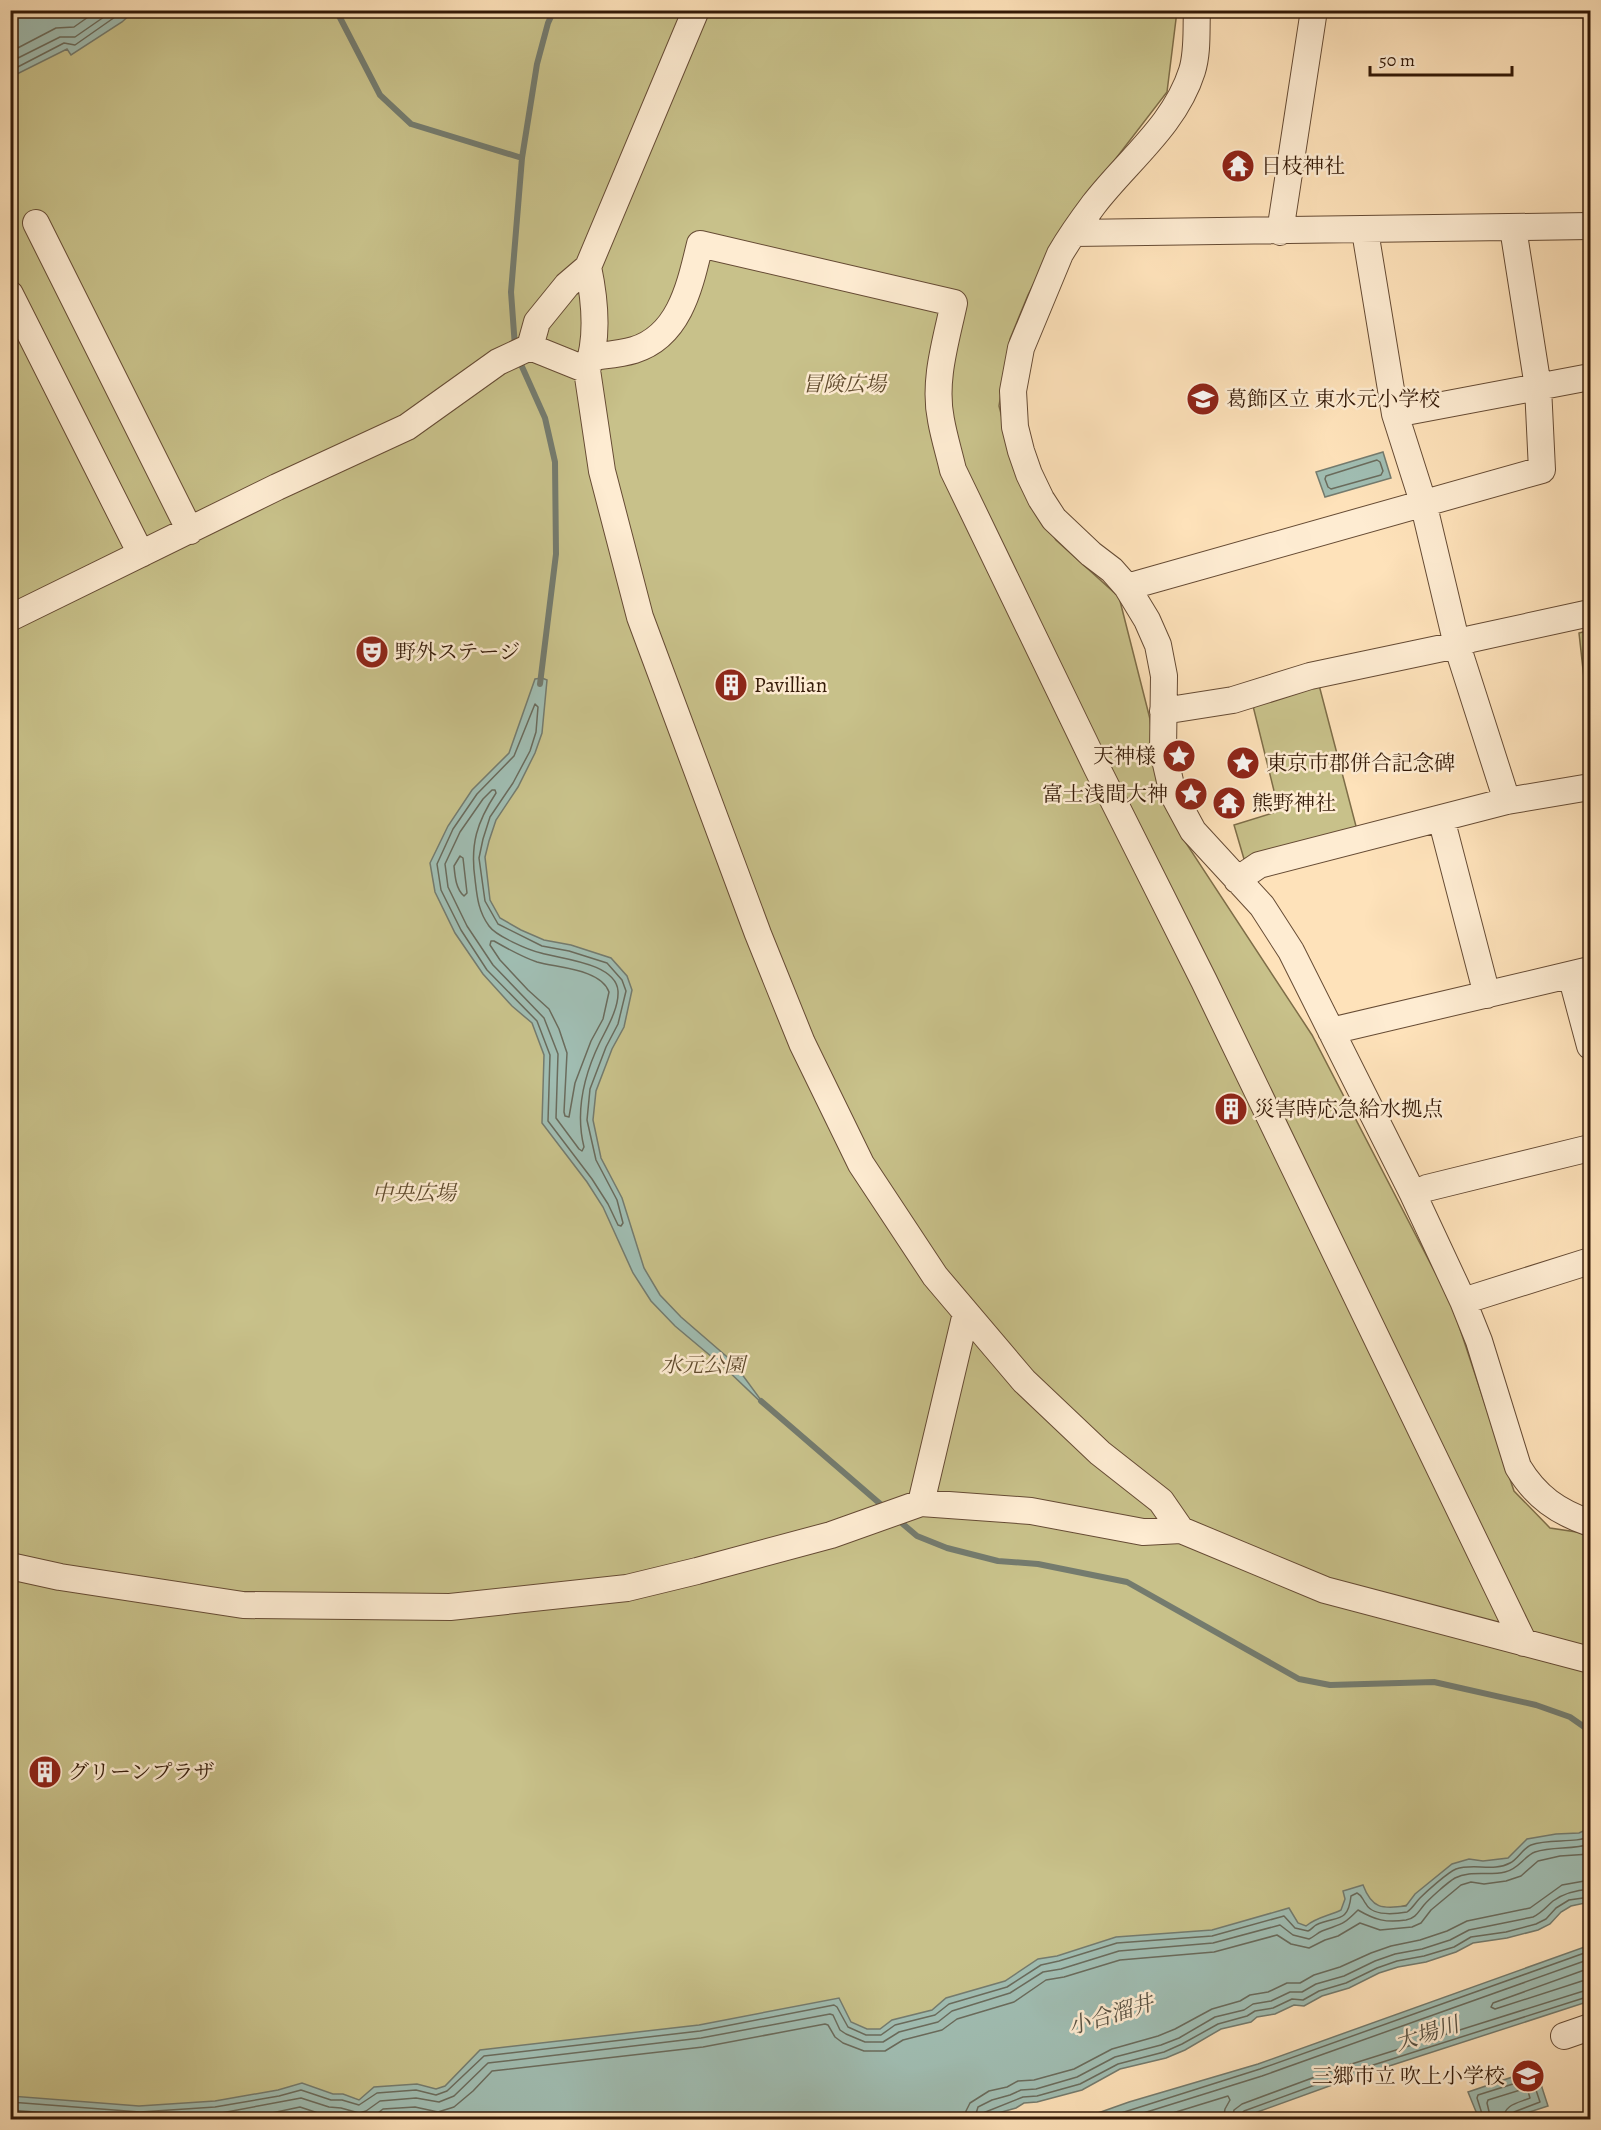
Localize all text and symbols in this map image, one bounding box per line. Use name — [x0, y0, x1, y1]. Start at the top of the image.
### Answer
scale bar — [1370, 39, 1512, 77]
text: 50 m — [1379, 48, 1415, 72]
temple icon: 日枝神社 — [1220, 148, 1256, 184]
place label: 日枝神社 — [1261, 152, 1345, 180]
park label: 冒険広場 — [802, 370, 888, 398]
school or university icon: 葛飾区立 東水元小学校 — [1185, 381, 1221, 417]
place label: 葛飾区立 東水元小学校 — [1226, 385, 1440, 413]
theatre icon: 野外ステージ — [354, 634, 390, 670]
place label: 野外ステージ — [395, 638, 520, 666]
building icon: Pavillian — [713, 667, 749, 703]
place label: Pavillian — [754, 671, 827, 699]
place icon: 天神様 — [1161, 738, 1197, 774]
place label: 天神様 — [1093, 742, 1156, 770]
place icon: 東京市郡併合記念碑 — [1225, 745, 1261, 781]
place label: 東京市郡併合記念碑 — [1266, 749, 1455, 777]
place icon: 富士浅間大神 — [1173, 776, 1209, 812]
place label: 富士浅間大神 — [1042, 780, 1168, 808]
temple icon: 熊野神社 — [1211, 785, 1247, 821]
place label: 熊野神社 — [1252, 789, 1336, 817]
building icon: 災害時応急給水拠点 — [1213, 1091, 1249, 1127]
place label: 災害時応急給水拠点 — [1254, 1095, 1443, 1123]
park label: 中央広場 — [372, 1179, 458, 1207]
park label: 水元公園 — [661, 1351, 748, 1379]
building icon: グリーンプラザ — [27, 1754, 63, 1790]
place label: グリーンプラザ — [68, 1758, 215, 1786]
water label: 小合溜井 — [1065, 1987, 1159, 2042]
water label: 大場川 — [1391, 2009, 1465, 2058]
school or university icon: 三郷市立 吹上小学校 — [1510, 2058, 1546, 2094]
place label: 三郷市立 吹上小学校 — [1312, 2062, 1505, 2090]

